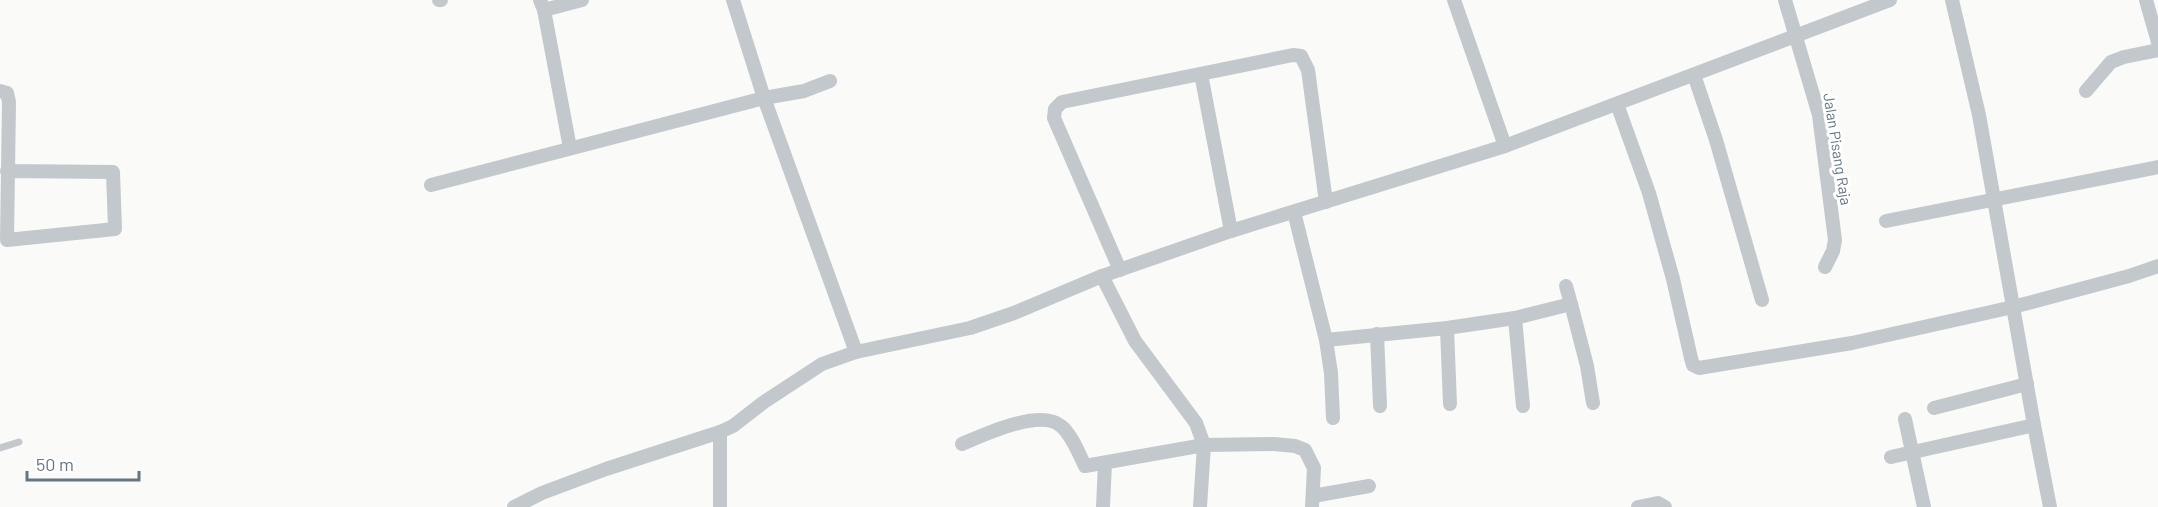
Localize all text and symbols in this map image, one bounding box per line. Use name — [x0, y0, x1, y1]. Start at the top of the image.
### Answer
street label: Jalan Pisang Raja — [1820, 92, 1856, 206]
scale bar — [27, 444, 140, 482]
text: 50 m — [36, 453, 74, 475]

